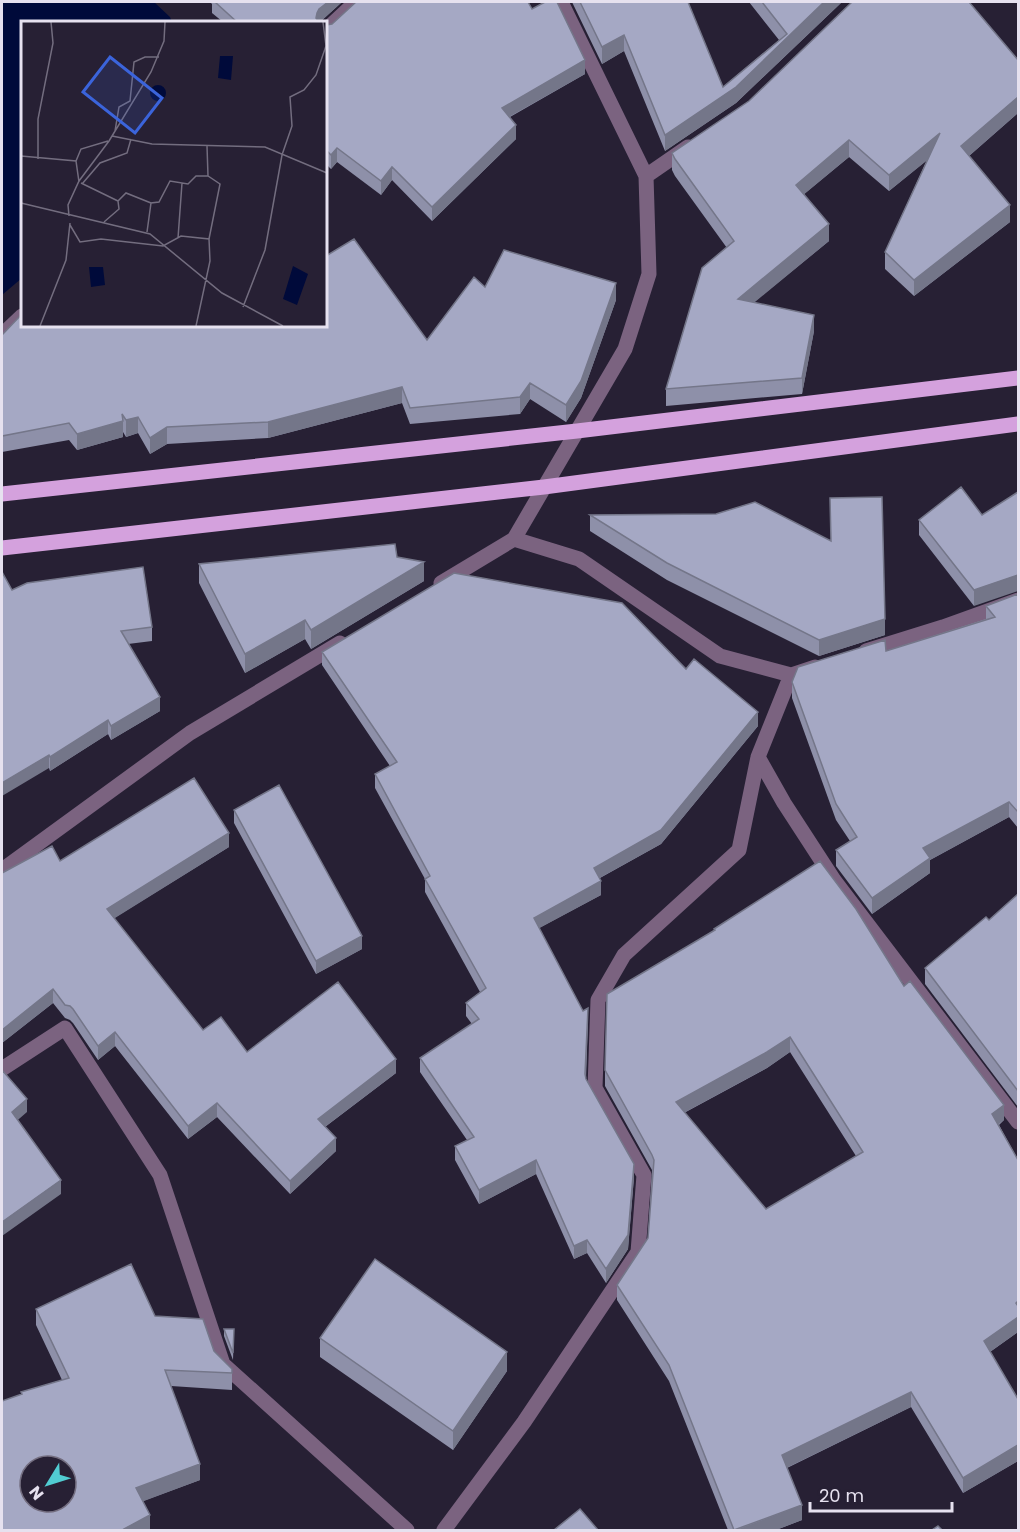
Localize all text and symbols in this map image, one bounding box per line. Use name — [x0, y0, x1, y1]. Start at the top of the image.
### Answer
inset map — [21, 21, 327, 327]
north arrow — [18, 1454, 78, 1514]
scale bar — [810, 1475, 952, 1513]
text: N — [24, 1481, 49, 1505]
text: 20 m — [819, 1483, 864, 1508]

